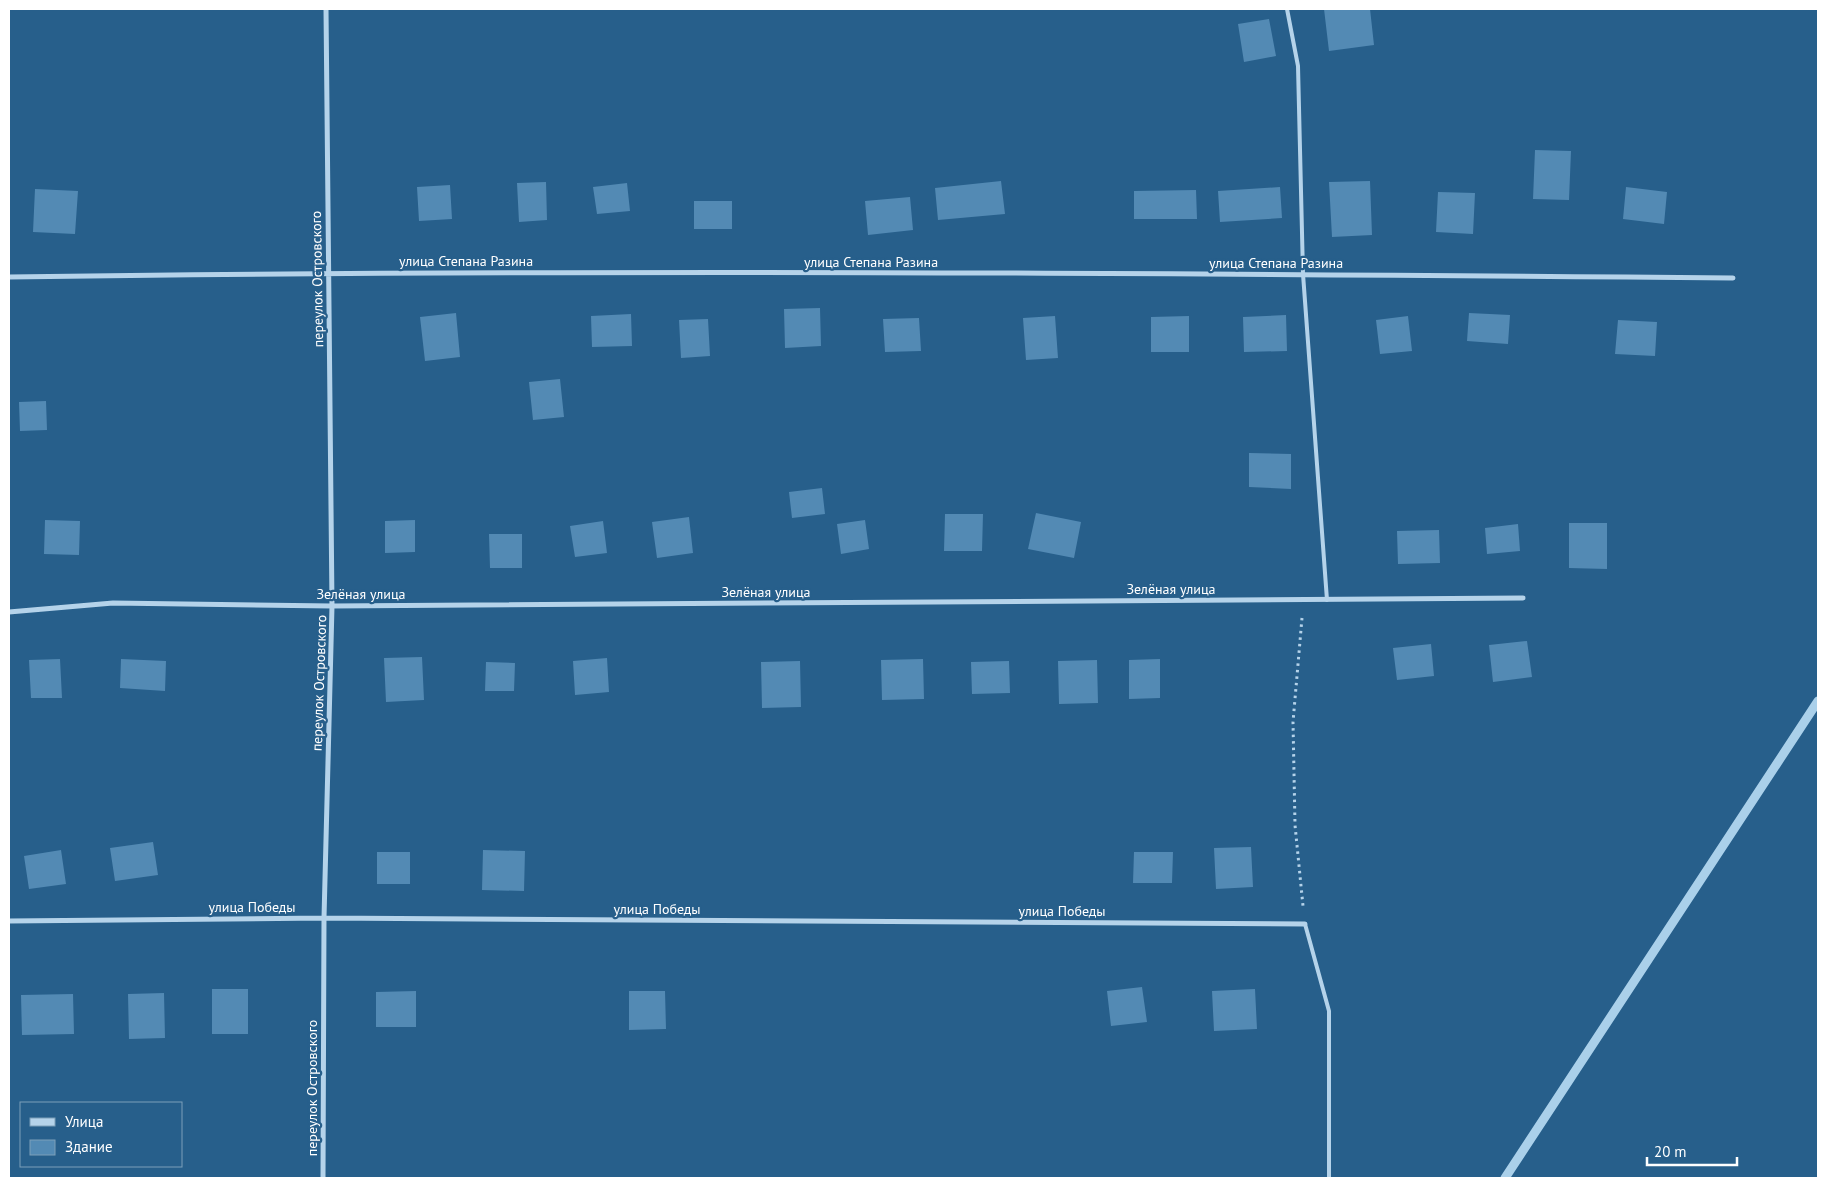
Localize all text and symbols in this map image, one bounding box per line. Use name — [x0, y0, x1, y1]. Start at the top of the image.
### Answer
street label: переулок Островского — [307, 211, 327, 347]
street label: улица Степана Разина — [399, 252, 533, 270]
street label: улица Степана Разина — [804, 253, 938, 271]
street label: улица Степана Разина — [1209, 254, 1343, 272]
street label: Зелёная улица — [1126, 580, 1216, 598]
street label: Зелёная улица — [721, 583, 811, 601]
street label: Зелёная улица — [316, 585, 406, 603]
street label: переулок Островского — [308, 614, 330, 752]
street label: улица Победы — [208, 898, 296, 916]
street label: улица Победы — [613, 900, 701, 918]
street label: улица Победы — [1018, 902, 1106, 920]
street label: переулок Островского — [303, 1020, 321, 1156]
legend — [20, 1102, 182, 1167]
text: Улица — [65, 1112, 103, 1131]
scale bar — [1647, 1134, 1737, 1166]
text: Здание — [65, 1137, 113, 1156]
text: 20 m — [1654, 1142, 1687, 1161]

